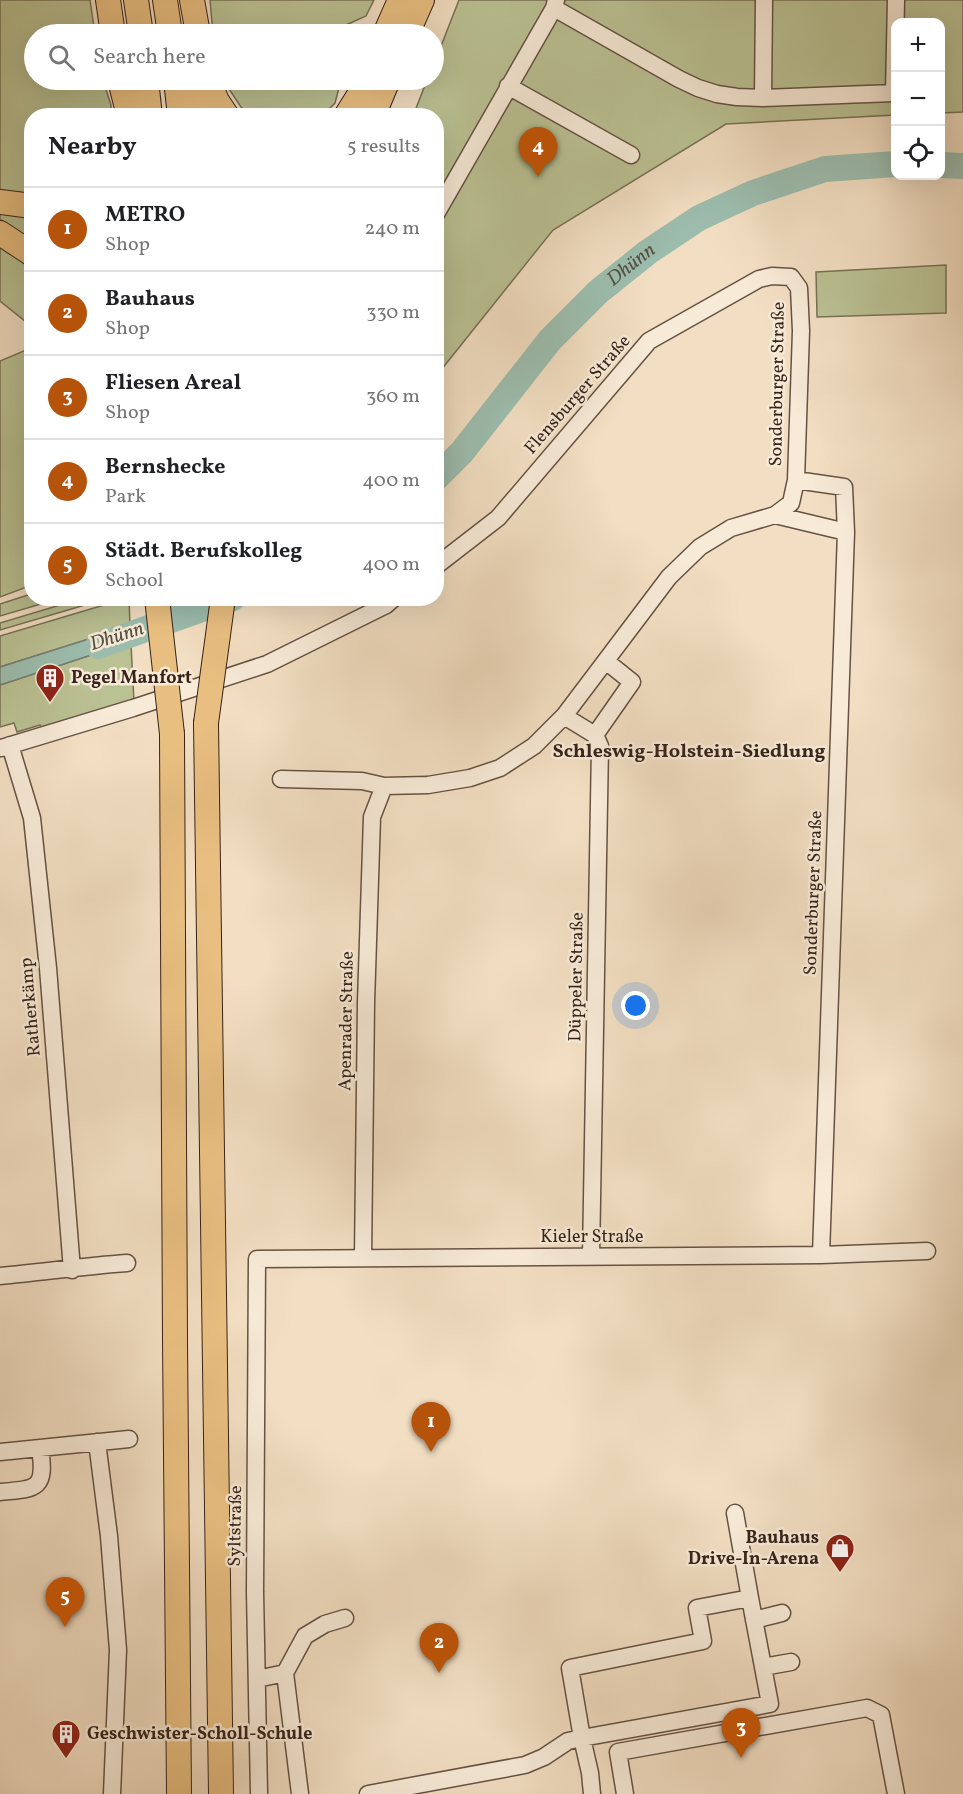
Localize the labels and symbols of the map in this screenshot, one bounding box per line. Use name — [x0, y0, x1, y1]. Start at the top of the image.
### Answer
pin: 4 — [518, 128, 558, 177]
water label: Dhünn — [601, 237, 661, 293]
street label: Sonderburger Straße — [764, 301, 792, 467]
street label: Flensburger Straße — [519, 330, 637, 460]
water label: Dhünn — [86, 615, 148, 659]
building icon: Pegel Manfort — [34, 662, 66, 704]
place label: Pegel Manfort — [71, 666, 192, 691]
district label: Schleswig-Holstein-Siedlung — [553, 738, 825, 766]
street label: Sonderburger Straße — [799, 810, 829, 976]
street label: Düppeler Straße — [563, 912, 591, 1042]
street label: Apenrader Straße — [333, 951, 361, 1091]
street label: Ratherkämp — [14, 957, 48, 1057]
your location — [621, 991, 650, 1020]
street label: Kieler Straße — [540, 1225, 644, 1250]
pin: 1 — [412, 1402, 450, 1452]
street label: Syltstraße — [223, 1485, 249, 1567]
place label: Bauhaus Drive-In-Arena — [688, 1526, 819, 1572]
shop icon: Bauhaus Drive-In-Arena — [824, 1532, 856, 1574]
pin: 5 — [46, 1578, 84, 1627]
pin: 2 — [420, 1624, 458, 1673]
pin: 3 — [722, 1708, 760, 1758]
building icon: Geschwister-Scholl-Schule — [50, 1718, 82, 1760]
place label: Geschwister-Scholl-Schule — [87, 1722, 312, 1747]

